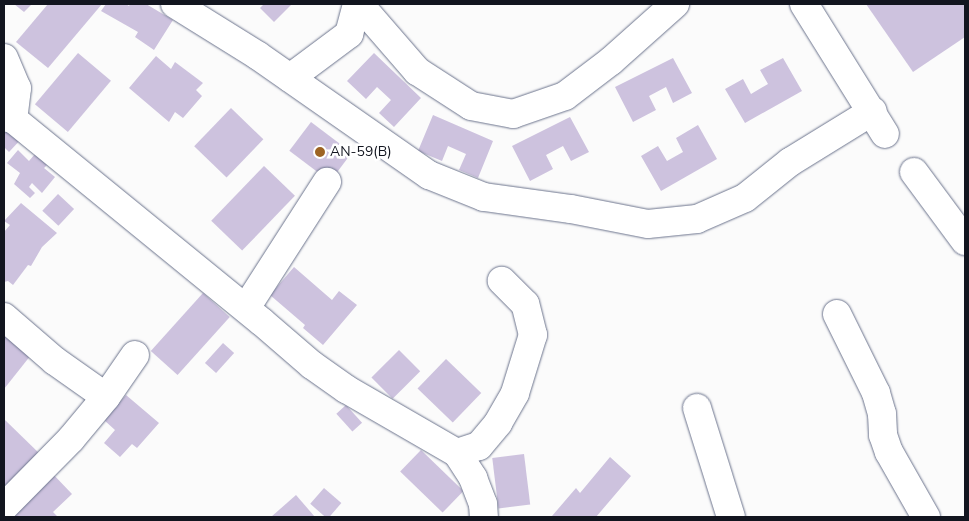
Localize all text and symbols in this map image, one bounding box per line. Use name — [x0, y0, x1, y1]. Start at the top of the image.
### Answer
place label: AN-59(B) — [330, 144, 392, 160]
marker: AN-59(B) — [314, 146, 326, 158]

